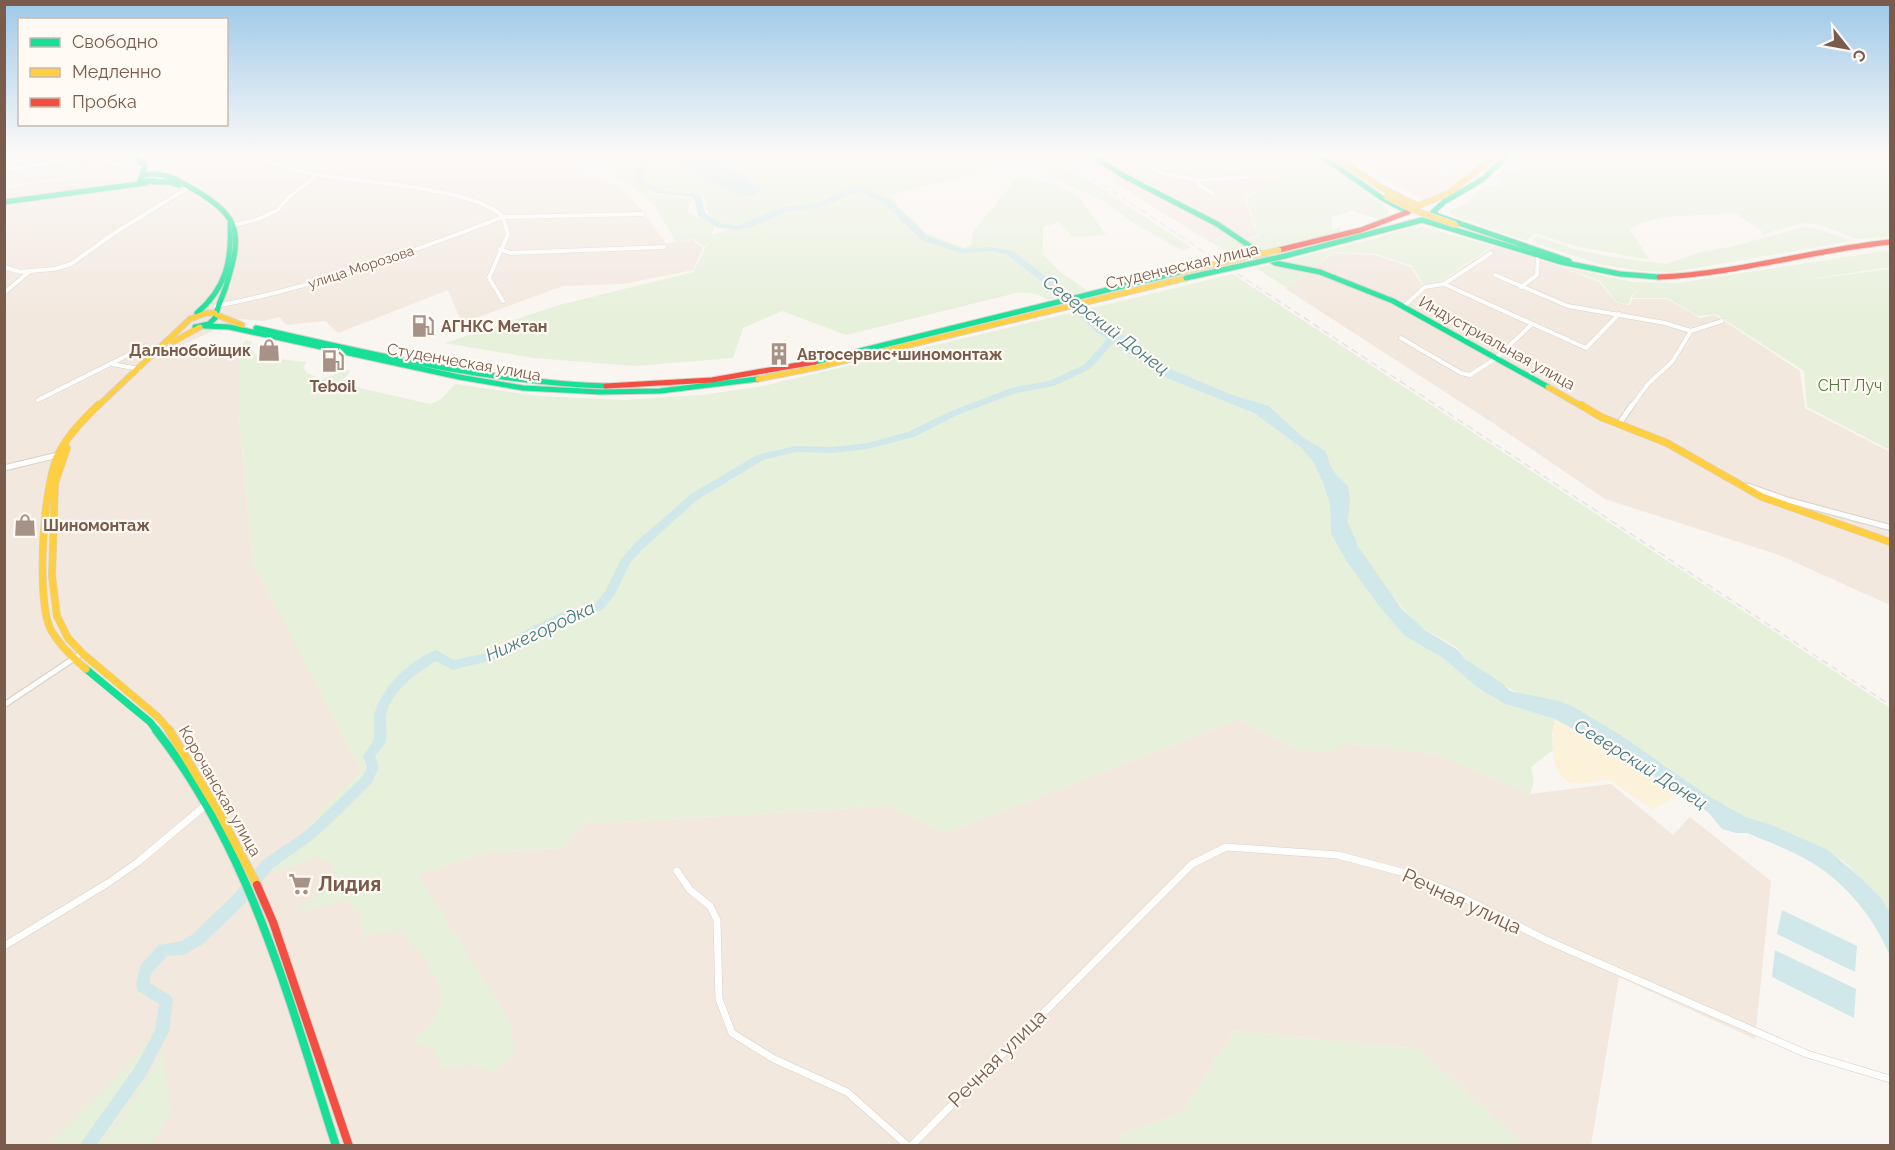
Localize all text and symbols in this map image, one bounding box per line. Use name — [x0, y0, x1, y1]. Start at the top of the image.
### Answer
legend — [18, 18, 228, 126]
north arrow — [1817, 18, 1877, 78]
text: Свободно — [72, 31, 158, 52]
text: С — [1848, 46, 1870, 65]
text: Медленно — [72, 61, 161, 82]
text: Пробка — [72, 91, 137, 112]
street label: Студенческая улица — [1104, 239, 1260, 293]
street label: улица Морозова — [306, 242, 416, 292]
water label: Северский Донец — [1039, 271, 1173, 379]
street label: Индустриальная улица — [1416, 292, 1578, 394]
fuel station icon: АГНКС Метан — [410, 313, 436, 339]
place label: АГНКС Метан — [441, 317, 547, 336]
shop icon: Дальнобойщик — [256, 337, 282, 363]
street label: Студенческая улица — [386, 339, 542, 385]
place label: Дальнобойщик — [129, 341, 251, 360]
building icon: Автосервис+шиномонтаж — [766, 341, 792, 367]
place label: Автосервис+шиномонтаж — [797, 345, 1003, 364]
fuel station icon: Teboil — [320, 348, 346, 374]
park label: СНТ Луч — [1818, 376, 1882, 395]
place label: Teboil — [310, 377, 357, 396]
shop icon: Шиномонтаж — [12, 512, 38, 538]
place label: Шиномонтаж — [43, 516, 150, 535]
water label: Нижегородка — [482, 596, 598, 665]
water label: Северский Донец — [1571, 715, 1711, 813]
street label: Корочанская улица — [175, 722, 265, 860]
street label: Речная улица — [1399, 863, 1525, 939]
supermarket icon: Лидия — [287, 871, 313, 897]
place label: Лидия — [318, 872, 381, 896]
street label: Речная улица — [943, 1004, 1051, 1112]

